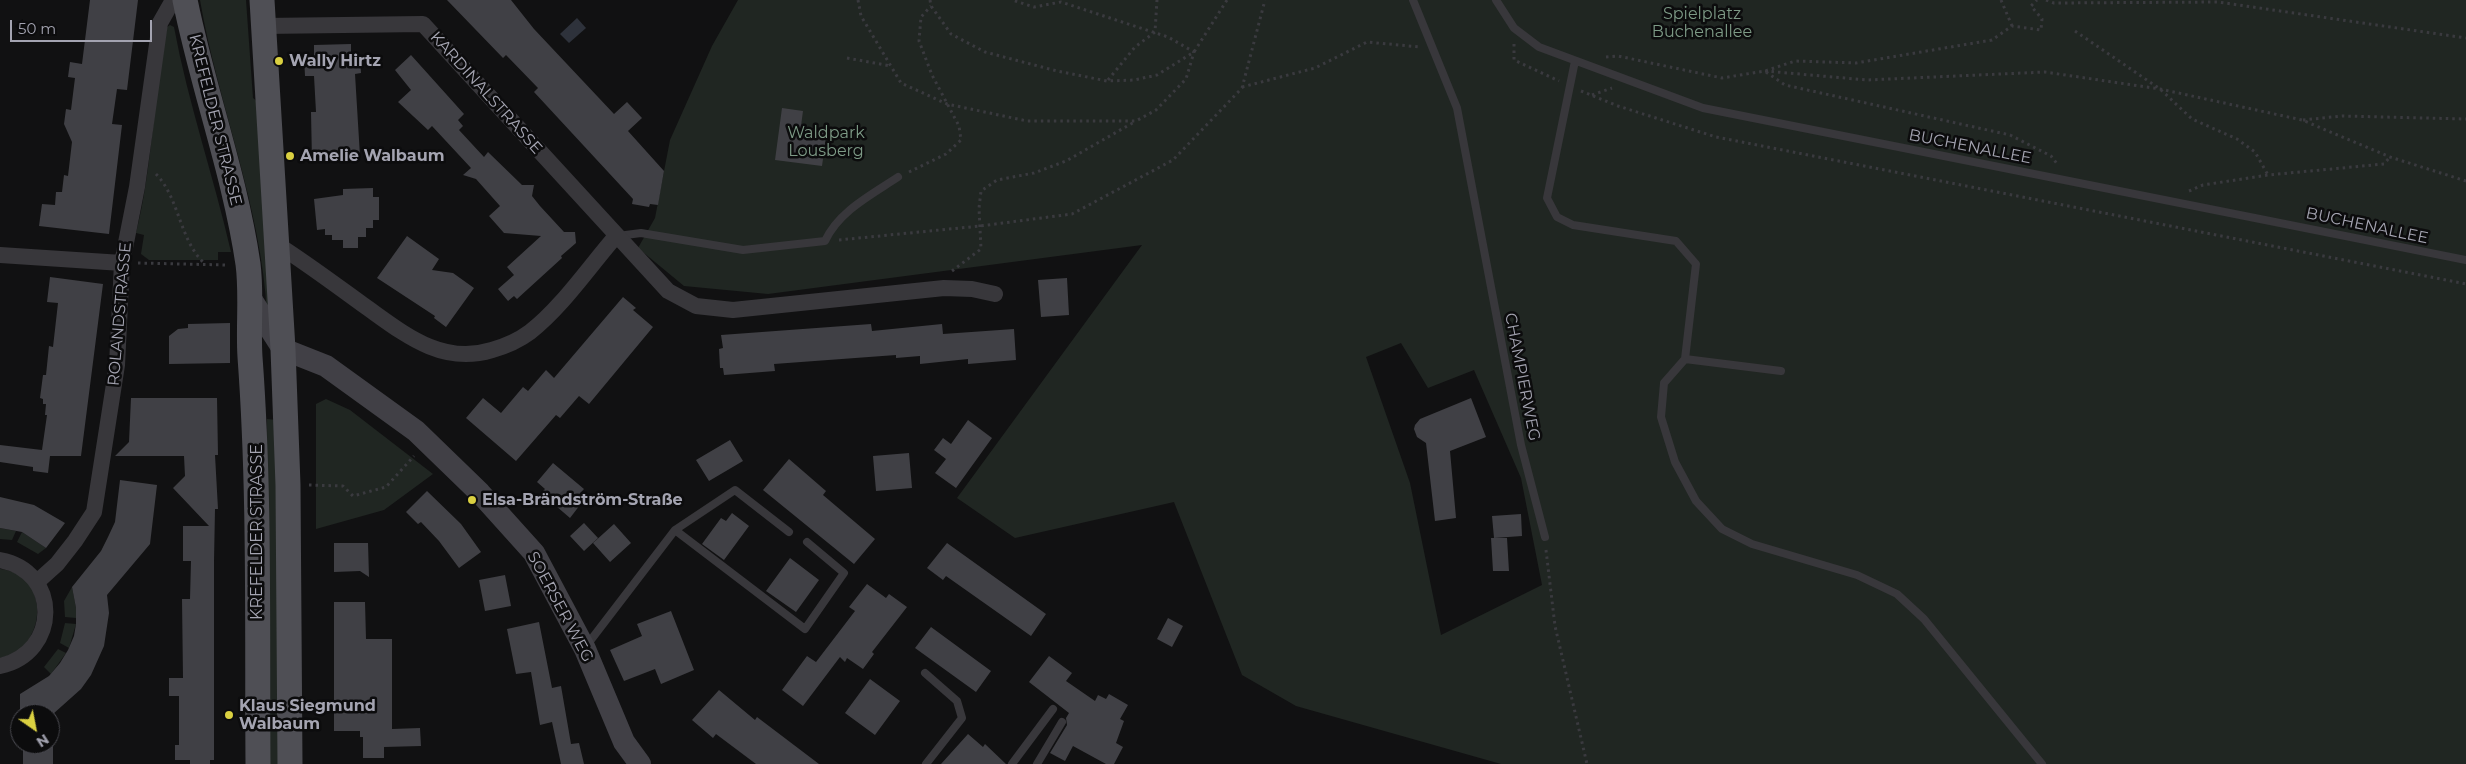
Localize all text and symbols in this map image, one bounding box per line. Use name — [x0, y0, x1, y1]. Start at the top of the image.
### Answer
park label: Spielplatz Buchenallee — [1652, 4, 1752, 42]
scale bar — [12, 10, 155, 42]
text: 50 m — [18, 19, 56, 38]
street label: KARDINALSTRASSE — [426, 28, 546, 158]
street label: KREFELDER STRASSE — [184, 32, 246, 208]
place label: Wally Hirtz — [289, 51, 381, 71]
marker: Wally Hirtz — [273, 55, 285, 67]
park label: Waldpark Lousberg — [787, 123, 865, 161]
street label: BUCHENALLEE — [1907, 126, 2033, 168]
place label: Amelie Walbaum — [300, 146, 444, 166]
marker: Amelie Walbaum — [284, 150, 296, 162]
street label: BUCHENALLEE — [2304, 204, 2430, 248]
street label: ROLANDSTRASSE — [104, 241, 136, 387]
street label: CHAMPIERWEG — [1500, 311, 1544, 443]
street label: KREFELDER STRASSE — [247, 444, 267, 620]
place label: Elsa-Brändström-Straße — [482, 490, 683, 510]
marker: Elsa-Brändström-Straße — [466, 494, 478, 506]
street label: SOERSER WEG — [523, 548, 597, 666]
place label: Klaus Siegmund Walbaum — [239, 696, 376, 734]
north arrow — [10, 704, 60, 754]
marker: Klaus Siegmund Walbaum — [223, 709, 235, 721]
text: N — [33, 730, 52, 751]

